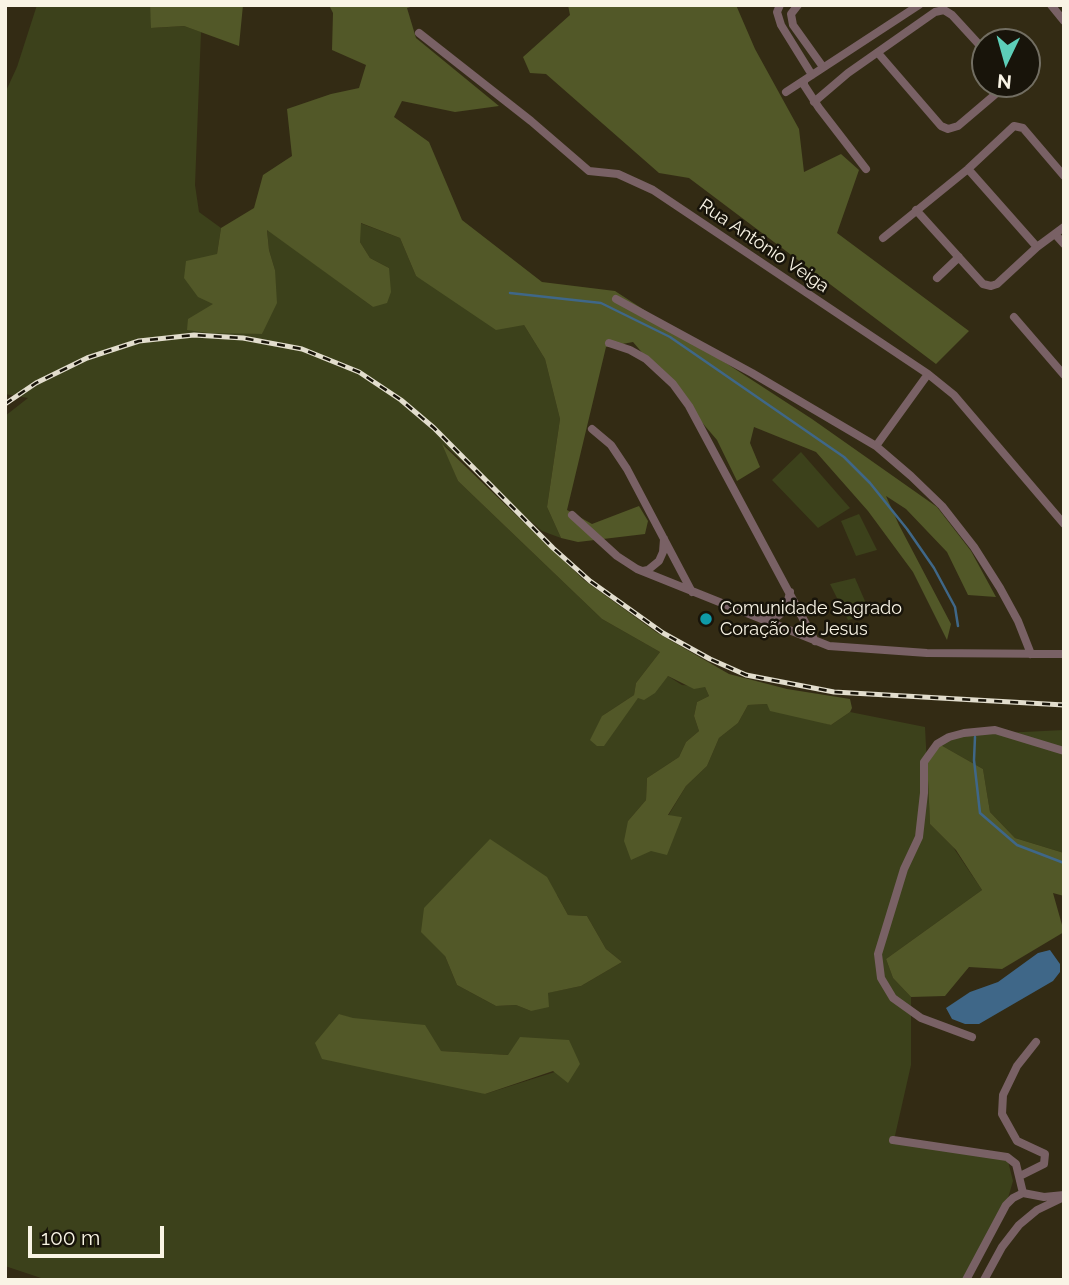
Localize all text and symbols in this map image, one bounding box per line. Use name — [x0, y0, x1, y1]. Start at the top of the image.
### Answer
north arrow — [971, 28, 1041, 98]
text: N — [996, 70, 1013, 94]
street label: Rua Antônio Veiga — [695, 195, 833, 297]
place label: Comunidade Sagrado Coração de Jesus — [720, 598, 902, 640]
marker: Comunidade Sagrado Coração de Jesus — [698, 611, 714, 627]
scale bar — [32, 1212, 168, 1256]
text: 100 m — [41, 1225, 100, 1250]

